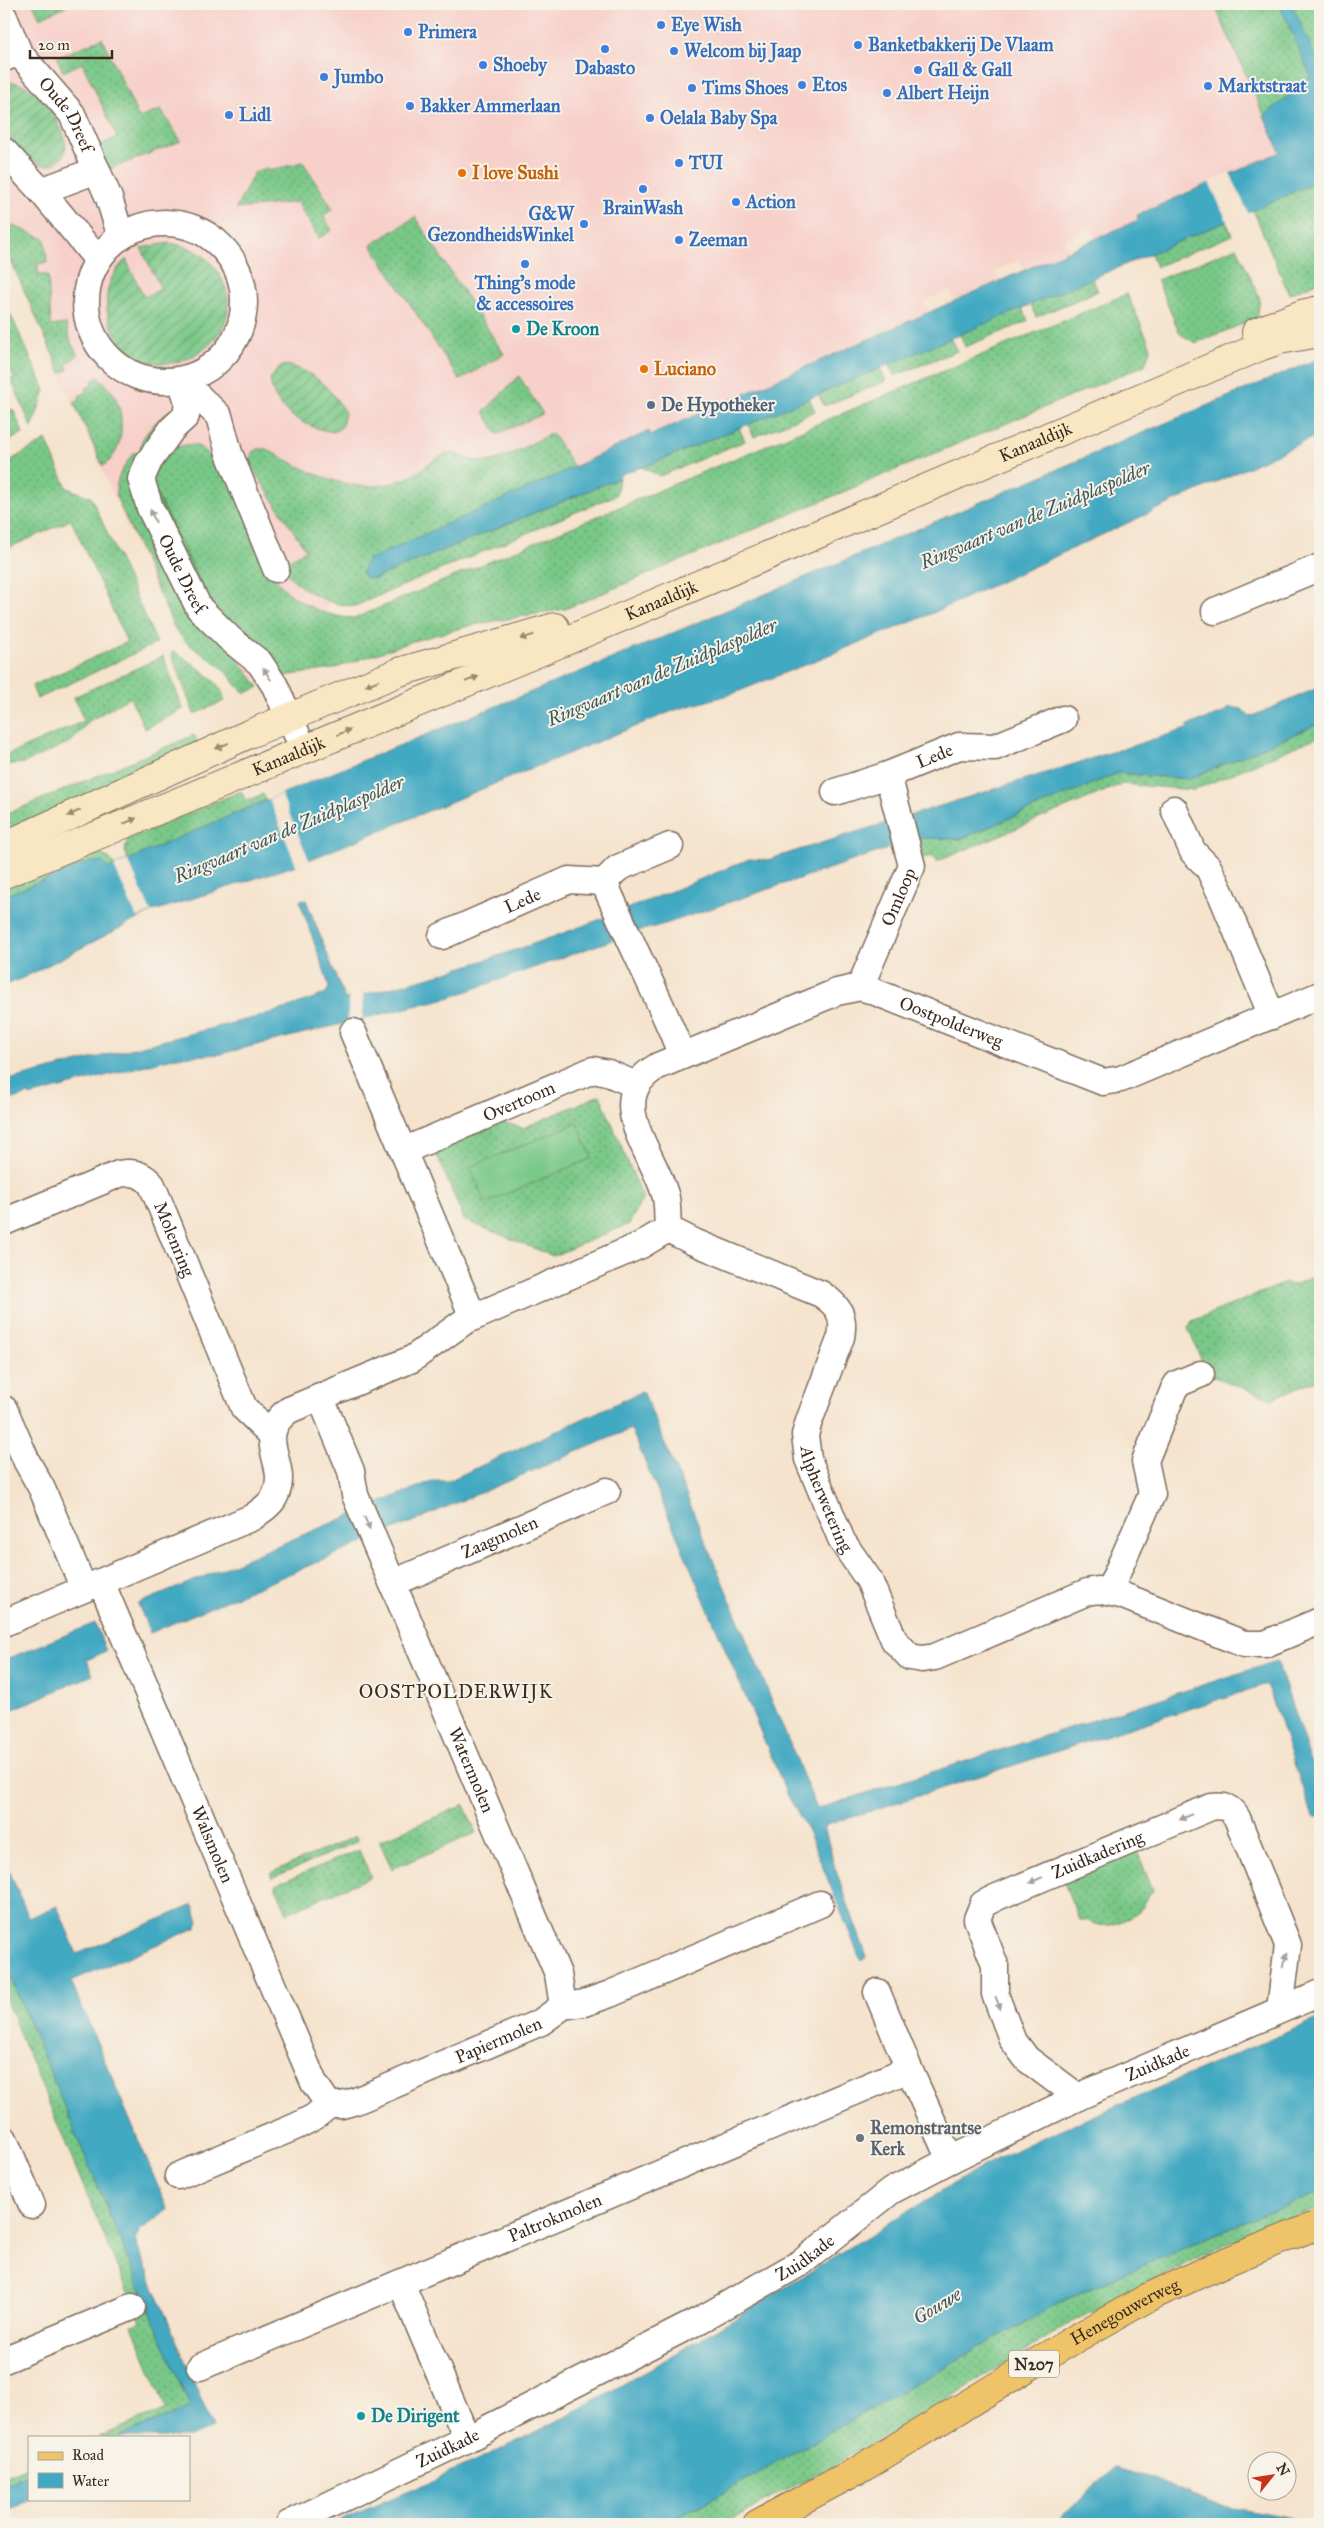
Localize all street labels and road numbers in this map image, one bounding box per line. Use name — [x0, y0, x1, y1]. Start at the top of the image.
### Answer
street label: Oude Dreef — [34, 72, 99, 158]
street label: Kanaaldijk — [996, 417, 1075, 467]
street label: Oude Dreef — [153, 530, 212, 621]
street label: Kanaaldijk — [622, 575, 702, 626]
street label: Kanaaldijk — [249, 731, 329, 781]
street label: Lede — [913, 739, 956, 773]
street label: Omloop — [877, 865, 921, 929]
street label: Lede — [501, 883, 544, 918]
street label: Oostpolderweg — [896, 992, 1007, 1054]
street label: Overtoom — [479, 1077, 558, 1127]
street label: Molenring — [149, 1198, 200, 1281]
street label: Alpherwetering — [795, 1444, 858, 1558]
street label: Zaagmolen — [458, 1511, 541, 1563]
street label: Watermolen — [444, 1724, 499, 1816]
street label: Walsmolen — [186, 1802, 239, 1886]
street label: Zuidkadering — [1049, 1826, 1148, 1884]
street label: Papiermolen — [452, 2012, 545, 2068]
street label: Zuidkade — [1122, 2039, 1193, 2086]
street label: Paltrokmolen — [505, 2188, 605, 2247]
street label: Zuidkade — [771, 2229, 839, 2286]
street label: Henegouwerweg — [1067, 2273, 1184, 2350]
road number: N207 — [1009, 2350, 1059, 2378]
street label: Zuidkade — [413, 2424, 483, 2473]

